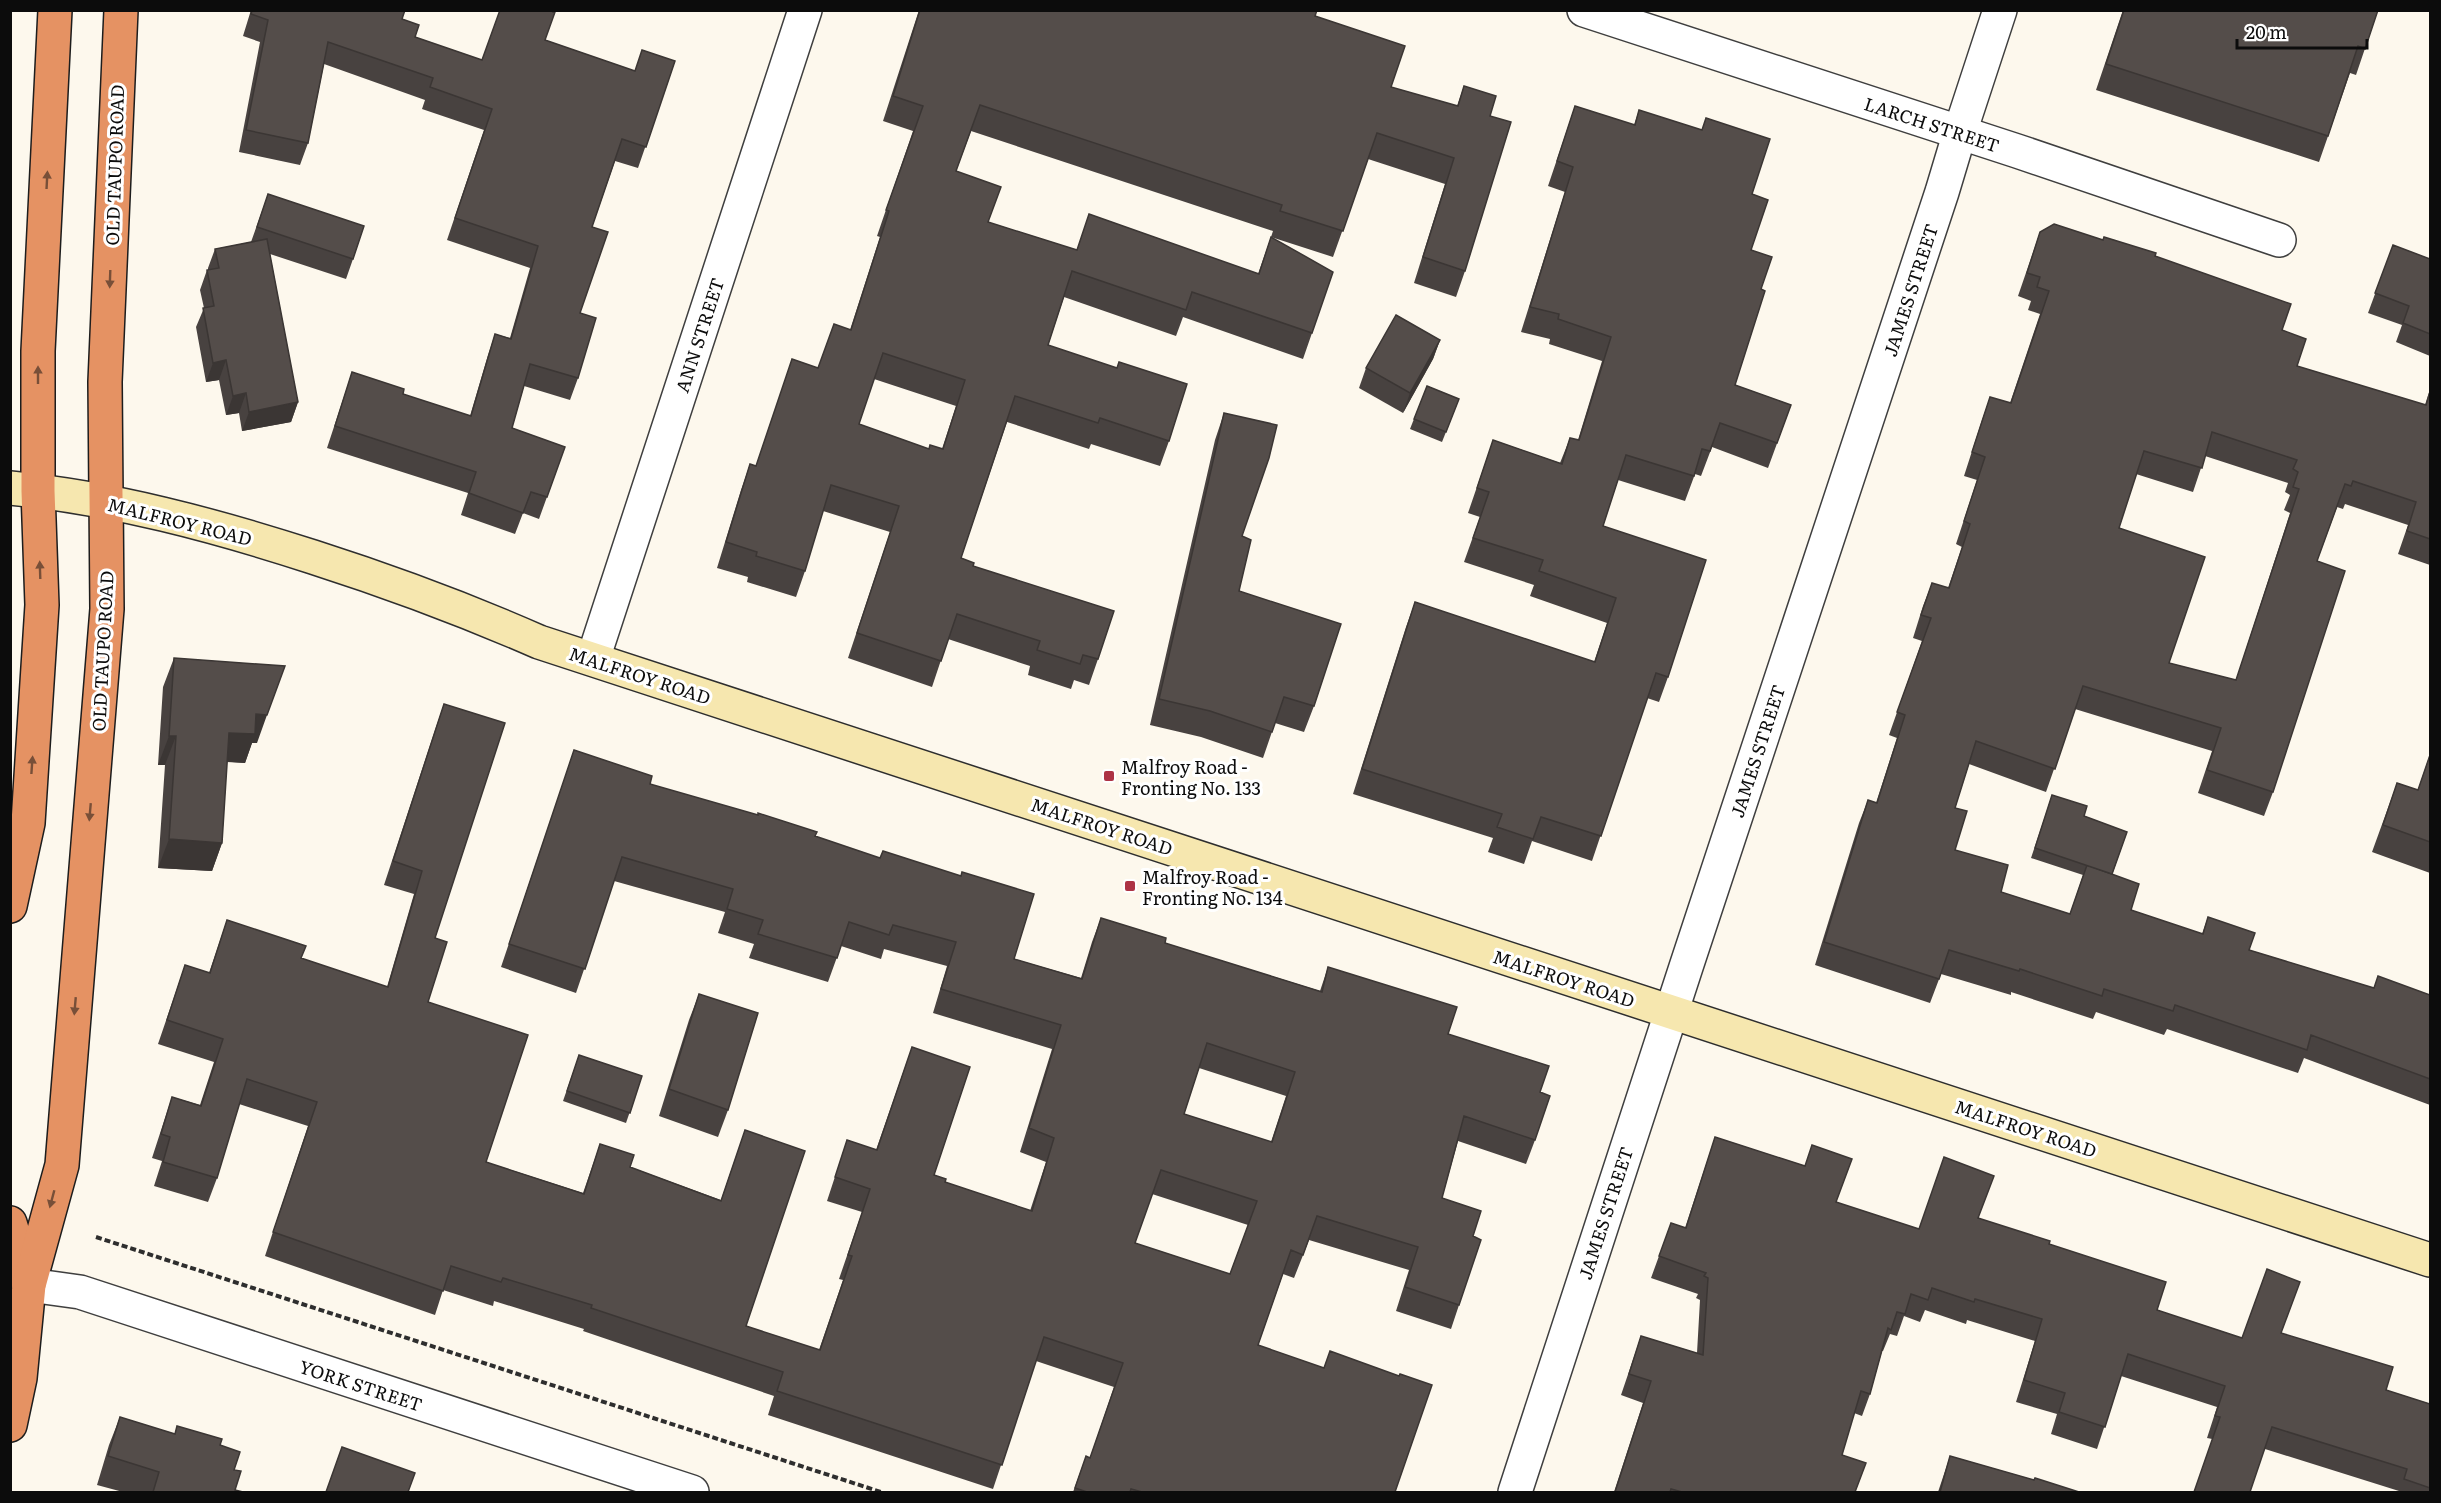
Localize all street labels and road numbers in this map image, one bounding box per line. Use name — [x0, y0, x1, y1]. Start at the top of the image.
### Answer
street label: OLD TAUPO ROAD — [98, 84, 130, 246]
street label: LARCH STREET — [1861, 89, 2003, 159]
street label: JAMES STREET — [1876, 220, 1944, 360]
street label: ANN STREET — [668, 274, 730, 396]
street label: MALFROY ROAD — [105, 490, 255, 552]
street label: OLD TAUPO ROAD — [84, 570, 120, 732]
street label: MALFROY ROAD — [566, 639, 714, 711]
street label: JAMES STREET — [1723, 681, 1791, 821]
street label: MALFROY ROAD — [1028, 790, 1176, 862]
street label: MALFROY ROAD — [1490, 942, 1638, 1014]
street label: MALFROY ROAD — [1952, 1092, 2100, 1164]
street label: JAMES STREET — [1571, 1143, 1639, 1283]
street label: YORK STREET — [296, 1352, 426, 1418]

